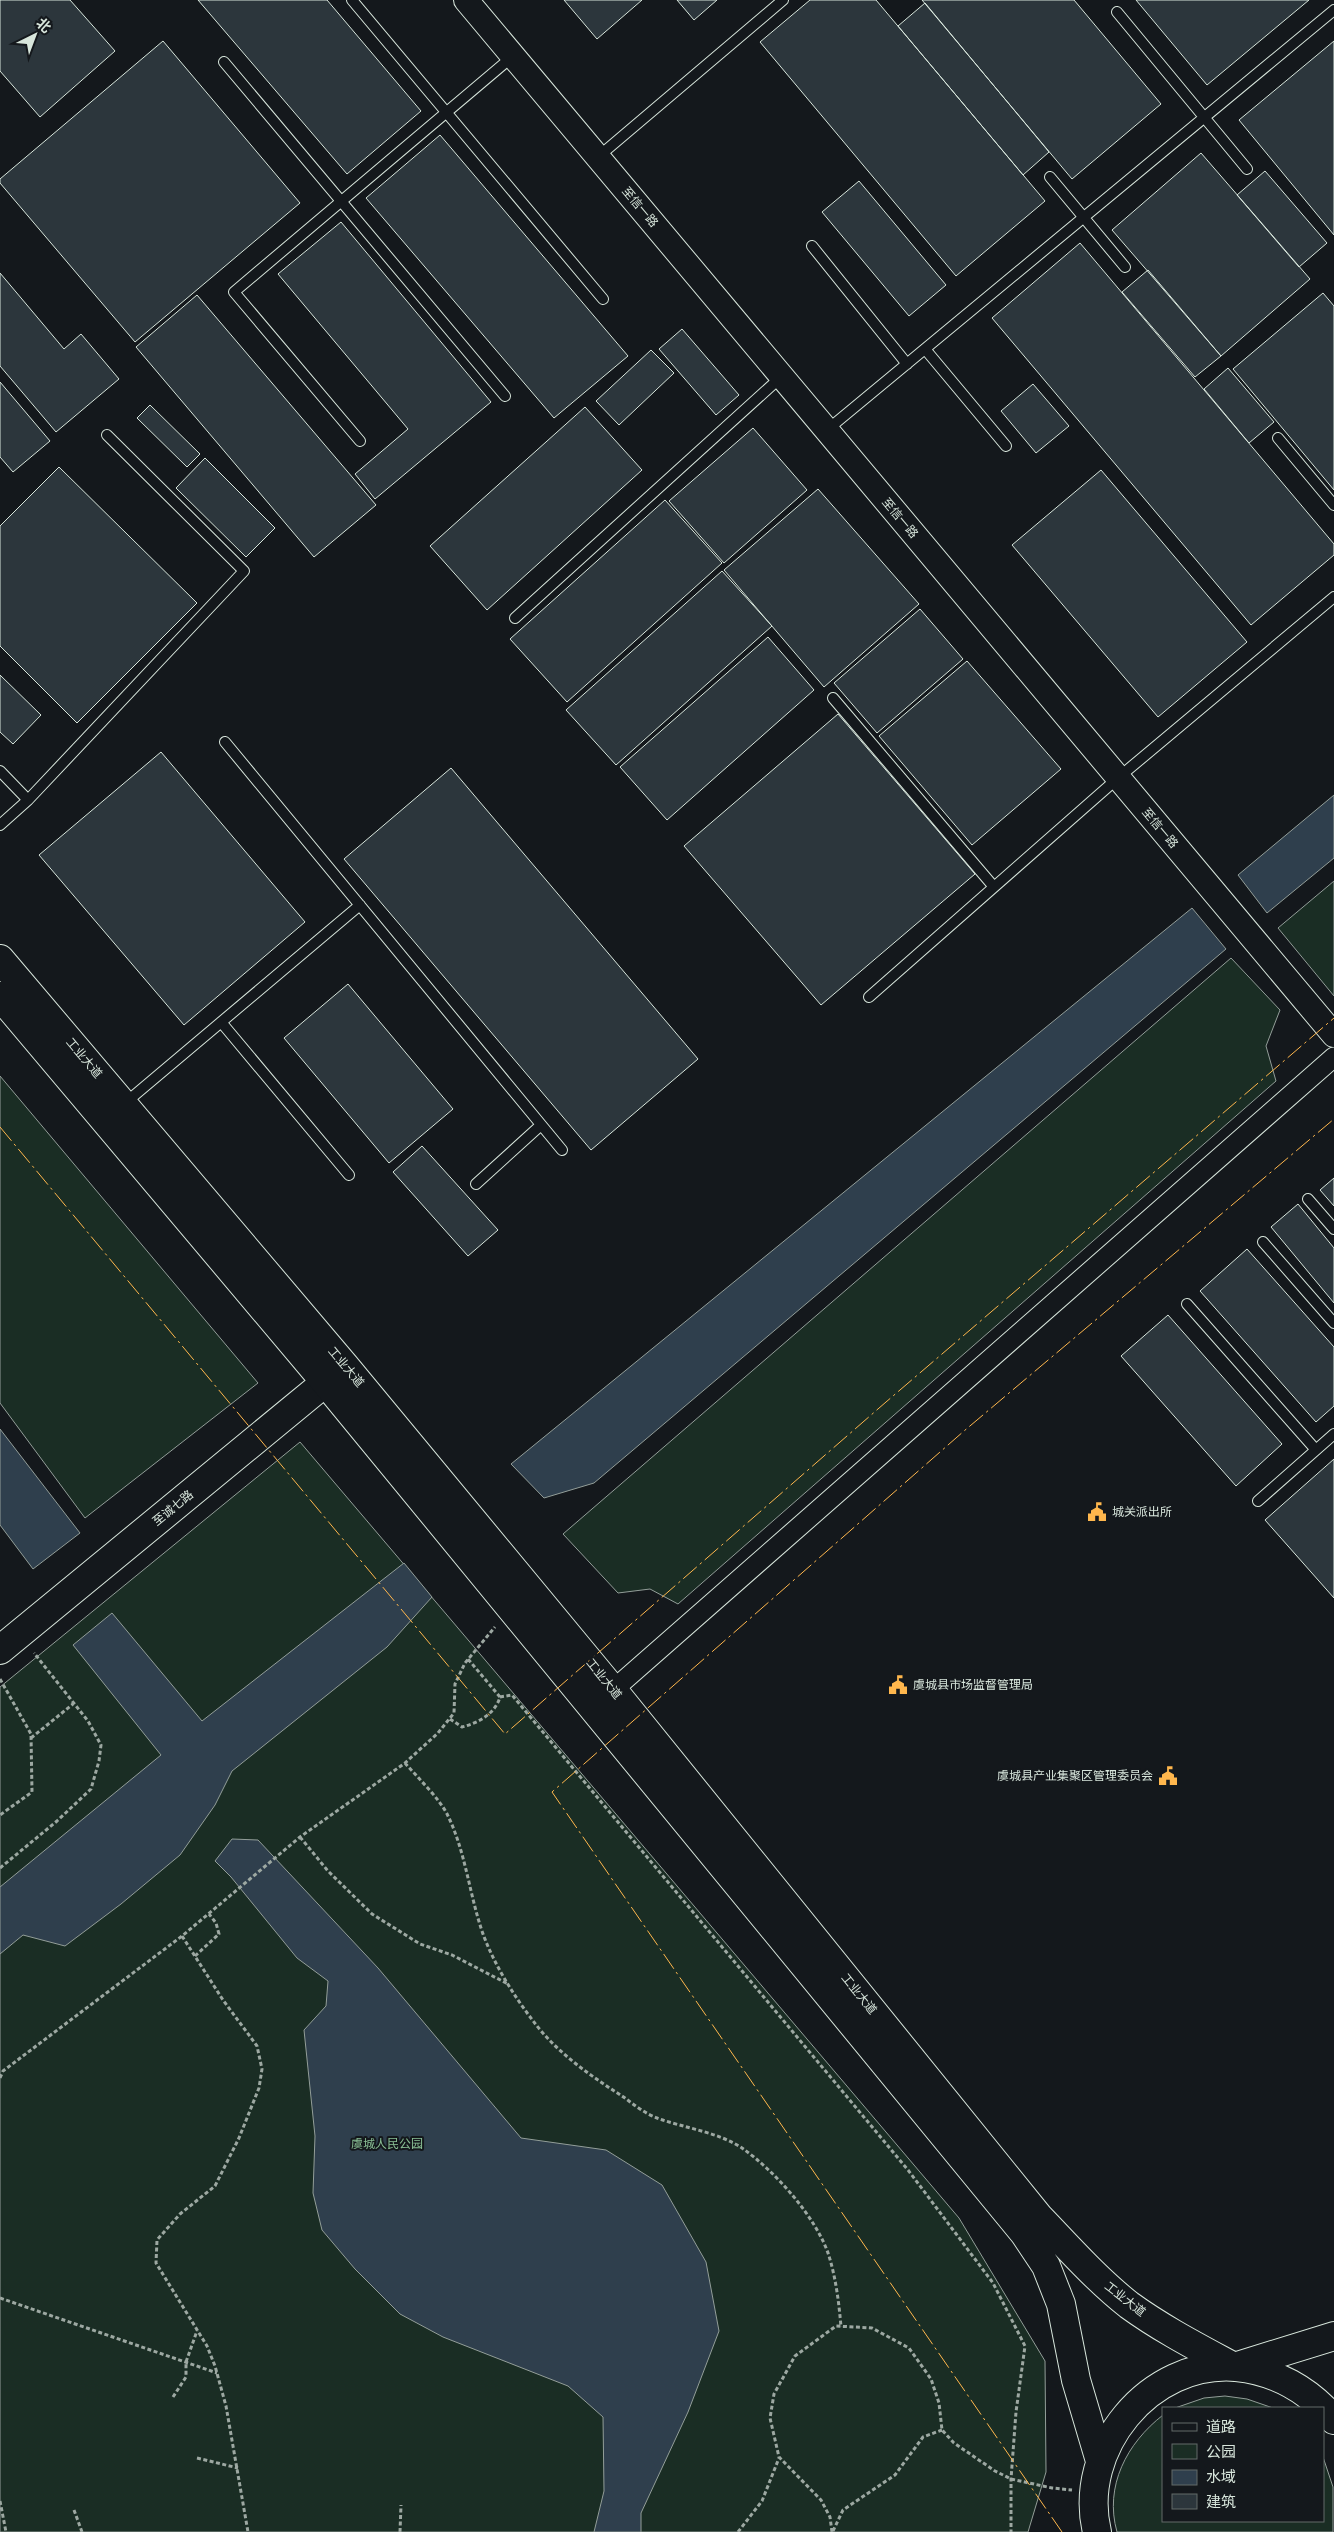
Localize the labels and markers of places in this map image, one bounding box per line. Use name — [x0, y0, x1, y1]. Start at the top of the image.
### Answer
public building icon: 城关派出所 — [1086, 1501, 1108, 1523]
place label: 城关派出所 — [1112, 1505, 1172, 1519]
public building icon: 虞城县市场监督管理局 — [887, 1674, 909, 1696]
place label: 虞城县市场监督管理局 — [913, 1678, 1033, 1692]
public building icon: 虞城县产业集聚区管理委员会 — [1157, 1765, 1179, 1787]
place label: 虞城县产业集聚区管理委员会 — [997, 1769, 1153, 1783]

